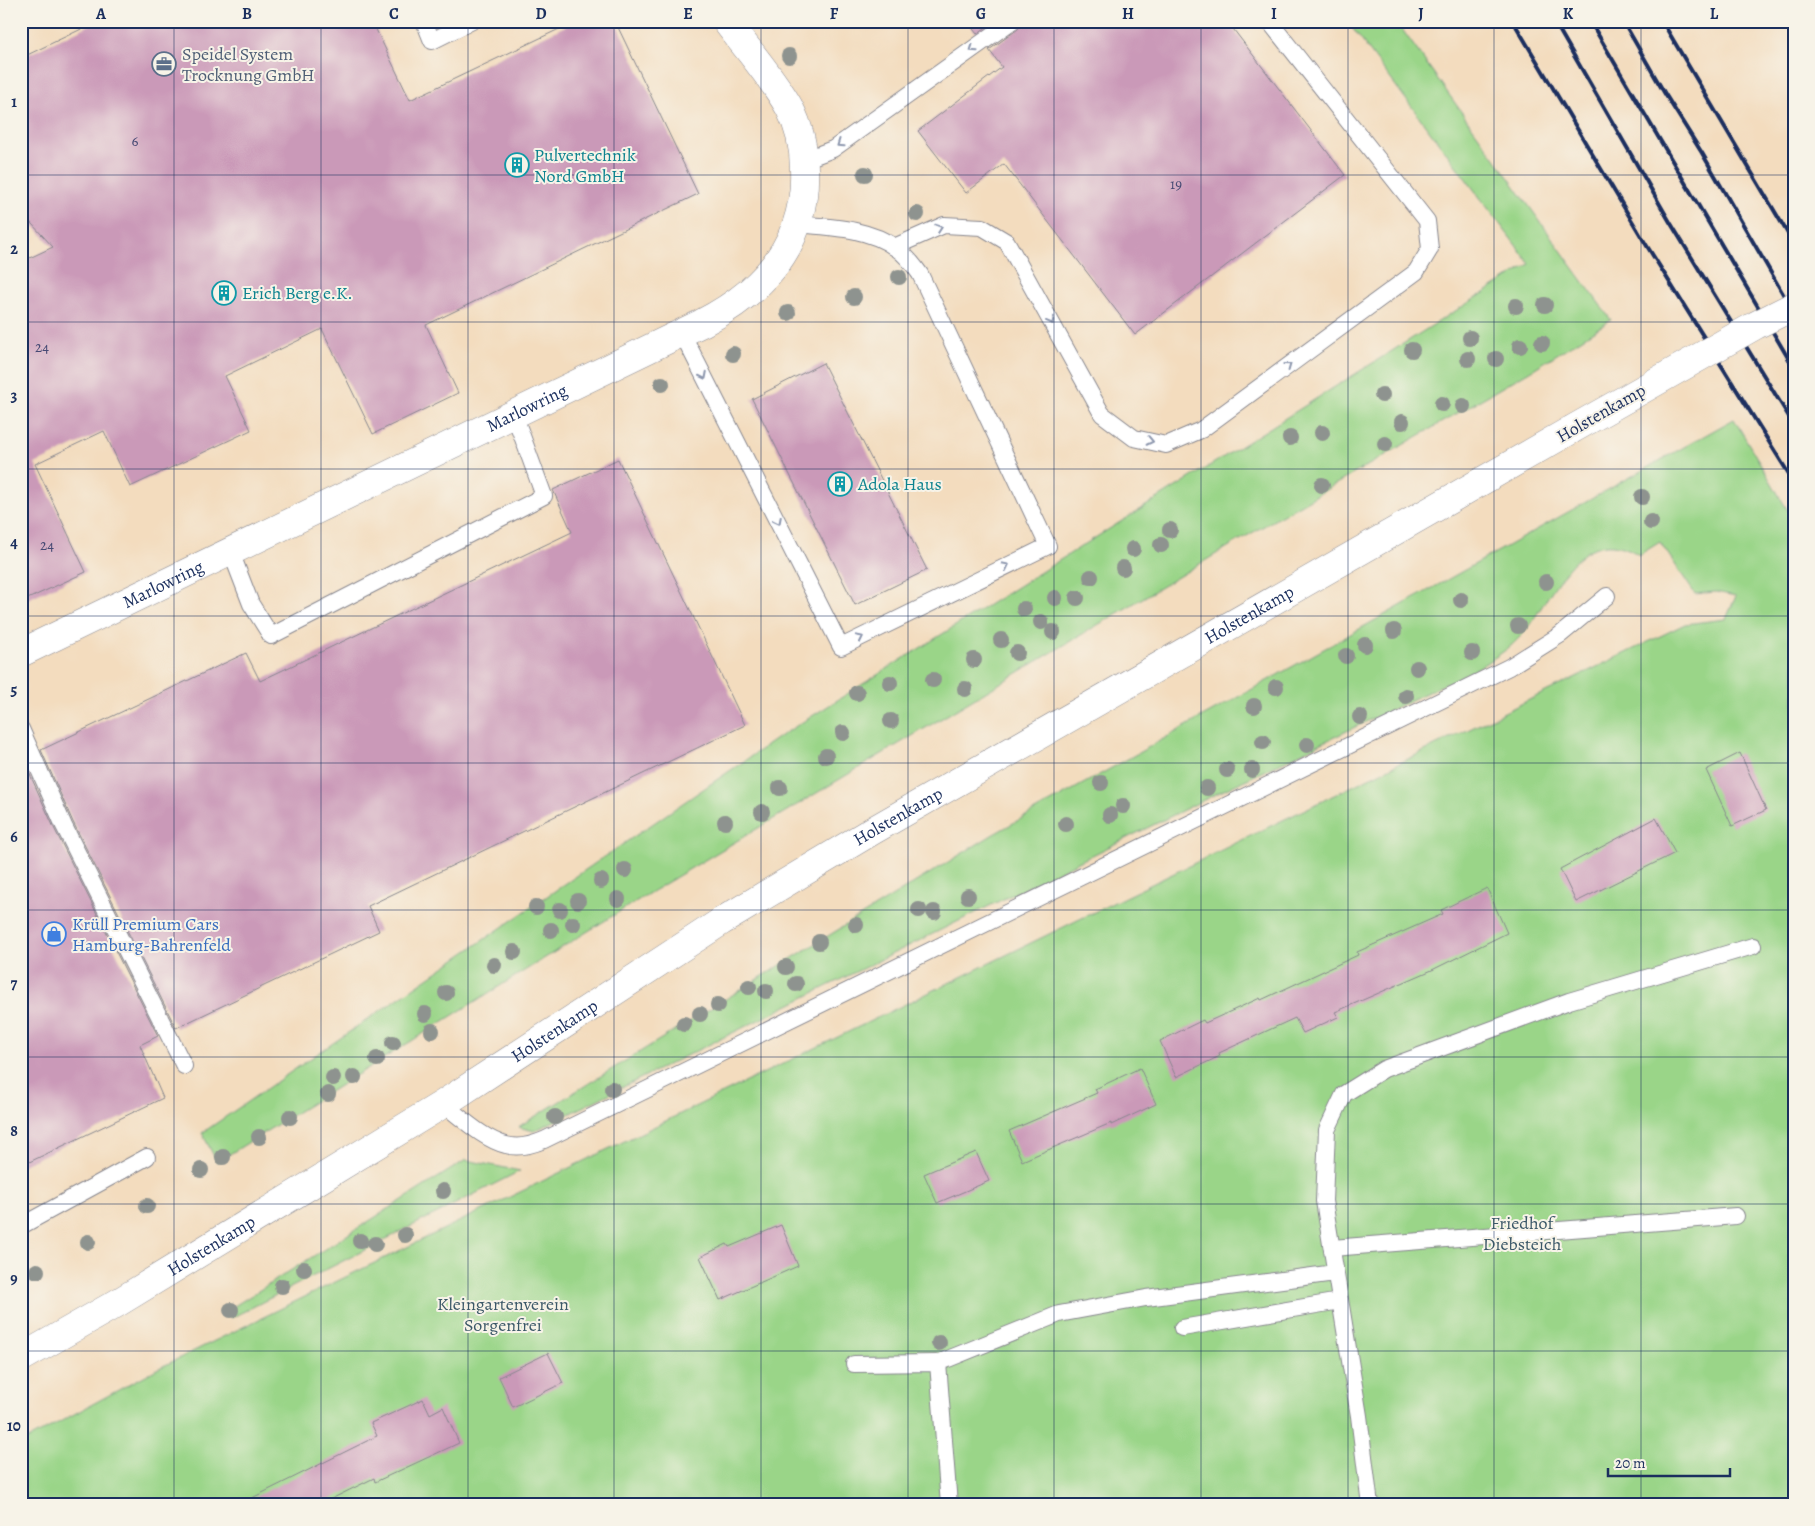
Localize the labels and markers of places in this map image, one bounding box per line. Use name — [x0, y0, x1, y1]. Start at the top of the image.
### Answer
place label: Speidel System Trocknung GmbH — [182, 42, 315, 87]
office icon: Speidel System Trocknung GmbH — [151, 51, 177, 77]
place label: Pulvertechnik Nord GmbH — [534, 143, 636, 188]
building icon: Pulvertechnik Nord GmbH — [504, 152, 530, 178]
building icon: Erich Berg e.K. — [211, 280, 237, 306]
place label: Erich Berg e.K. — [242, 281, 353, 305]
building icon: Adola Haus — [827, 471, 853, 497]
place label: Adola Haus — [857, 472, 942, 496]
place label: Krüll Premium Cars Hamburg-Bahrenfeld — [72, 912, 231, 957]
shop icon: Krüll Premium Cars Hamburg-Bahrenfeld — [41, 921, 67, 947]

